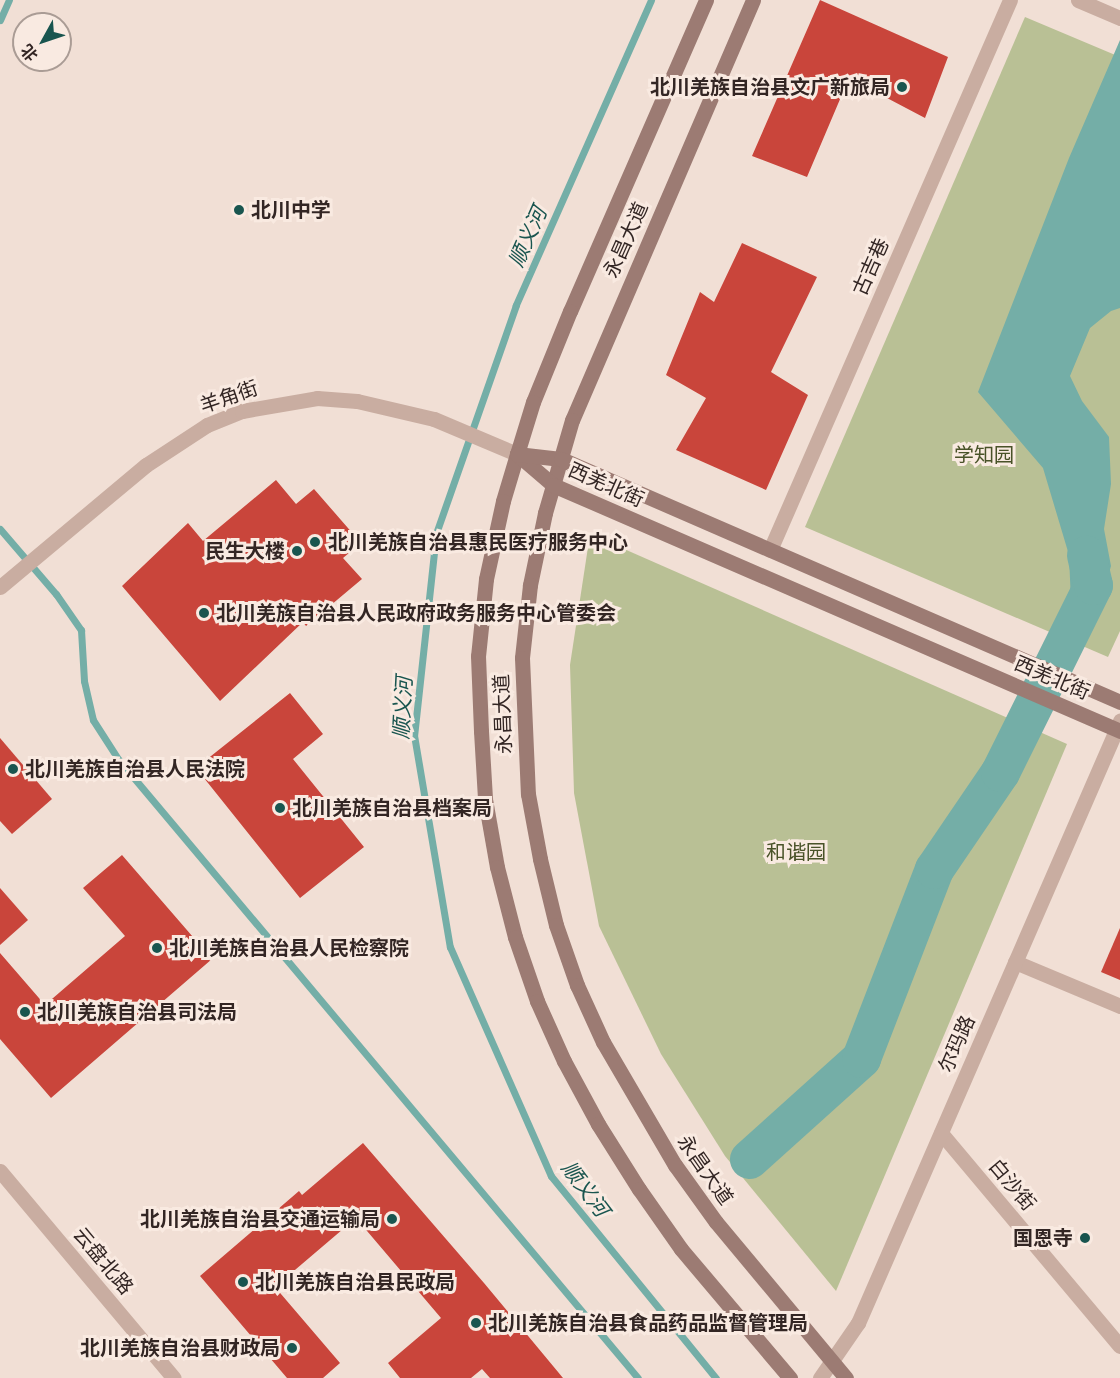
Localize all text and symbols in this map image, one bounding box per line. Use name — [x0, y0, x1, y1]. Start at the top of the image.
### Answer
north arrow — [12, 12, 72, 72]
text: 北 — [17, 40, 42, 65]
place label: 北川羌族自治县文广新旅局 — [650, 75, 890, 99]
marker: 北川羌族自治县文广新旅局 — [895, 80, 909, 94]
place label: 北川中学 — [251, 198, 331, 222]
street label: 永昌大道 — [599, 199, 653, 281]
marker: 北川中学 — [232, 203, 246, 217]
water label: 顺义河 — [504, 203, 552, 271]
street label: 古吉巷 — [848, 235, 894, 299]
street label: 羊角街 — [197, 376, 261, 418]
park label: 学知园 — [954, 443, 1014, 467]
street label: 西羌北街 — [565, 458, 647, 512]
place label: 北川羌族自治县惠民医疗服务中心 — [328, 530, 628, 554]
marker: 北川羌族自治县惠民医疗服务中心 — [306, 533, 324, 551]
place label: 民生大楼 — [205, 539, 285, 563]
marker: 民生大楼 — [290, 544, 304, 558]
place label: 北川羌族自治县人民政府政务服务中心管委会 — [216, 601, 616, 625]
marker: 北川羌族自治县人民政府政务服务中心管委会 — [197, 606, 211, 620]
street label: 西羌北街 — [1010, 651, 1094, 705]
street label: 永昌大道 — [490, 674, 516, 754]
water label: 顺义河 — [389, 676, 417, 740]
place label: 北川羌族自治县人民法院 — [25, 757, 245, 781]
marker: 北川羌族自治县人民法院 — [6, 762, 20, 776]
place label: 北川羌族自治县档案局 — [292, 796, 492, 820]
marker: 北川羌族自治县档案局 — [273, 801, 287, 815]
park label: 和谐园 — [766, 840, 826, 864]
place label: 北川羌族自治县人民检察院 — [169, 936, 409, 960]
marker: 北川羌族自治县人民检察院 — [150, 941, 164, 955]
place label: 北川羌族自治县司法局 — [37, 1000, 237, 1024]
marker: 北川羌族自治县司法局 — [18, 1005, 32, 1019]
street label: 尔玛路 — [934, 1012, 980, 1076]
street label: 永昌大道 — [672, 1130, 738, 1210]
street label: 白沙街 — [984, 1154, 1040, 1216]
water label: 顺义河 — [556, 1156, 614, 1222]
place label: 北川羌族自治县交通运输局 — [140, 1207, 380, 1231]
marker: 北川羌族自治县交通运输局 — [385, 1212, 399, 1226]
street label: 云盘北路 — [68, 1223, 138, 1299]
place label: 国恩寺 — [1013, 1226, 1073, 1250]
marker: 国恩寺 — [1078, 1231, 1092, 1245]
place label: 北川羌族自治县民政局 — [255, 1270, 455, 1294]
marker: 北川羌族自治县民政局 — [236, 1275, 250, 1289]
place label: 北川羌族自治县食品药品监督管理局 — [488, 1311, 808, 1335]
marker: 北川羌族自治县食品药品监督管理局 — [469, 1316, 483, 1330]
place label: 北川羌族自治县财政局 — [80, 1336, 280, 1360]
marker: 北川羌族自治县财政局 — [285, 1341, 299, 1355]

